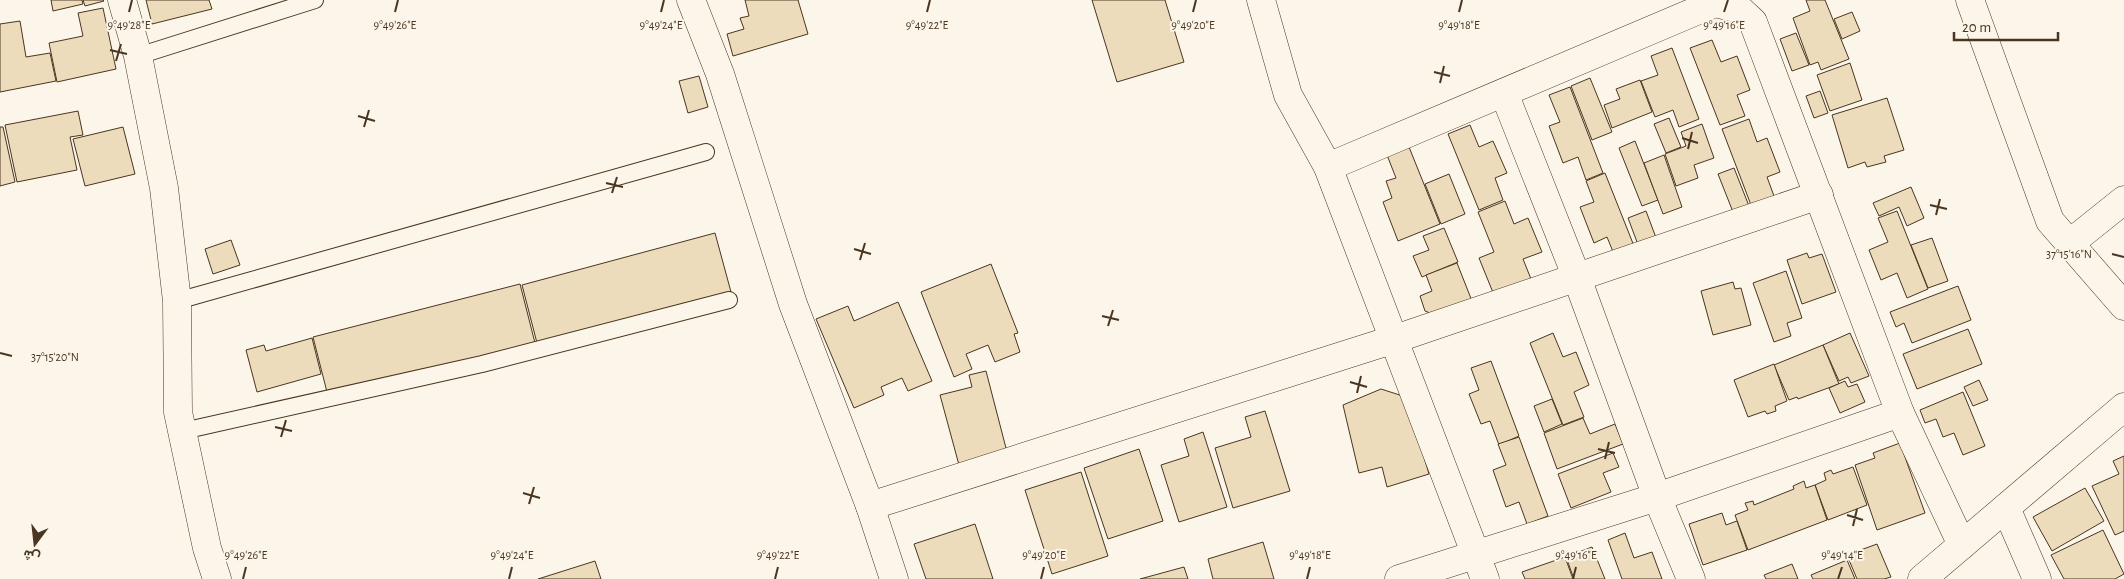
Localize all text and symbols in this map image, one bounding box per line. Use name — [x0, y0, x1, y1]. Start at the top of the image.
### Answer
scale bar — [1954, 10, 2058, 42]
text: 9°49'28"E — [108, 19, 151, 31]
text: 9°49'26"E — [374, 19, 417, 31]
text: 9°49'24"E — [640, 19, 683, 31]
text: 9°49'22"E — [906, 19, 949, 31]
text: 9°49'20"E — [1171, 19, 1215, 31]
text: 9°49'18"E — [1438, 19, 1480, 31]
text: 9°49'16"E — [1703, 19, 1745, 31]
text: 20 m — [1962, 20, 1991, 35]
text: 37°15'16"N — [2046, 248, 2092, 260]
text: 37°15'20"N — [31, 351, 79, 363]
north arrow — [10, 519, 60, 569]
text: ش — [22, 546, 42, 565]
text: 9°49'26"E — [225, 549, 268, 561]
text: 9°49'24"E — [491, 549, 534, 561]
text: 9°49'22"E — [757, 549, 800, 561]
text: 9°49'20"E — [1022, 549, 1066, 561]
text: 9°49'18"E — [1289, 549, 1331, 561]
text: 9°49'16"E — [1555, 549, 1597, 561]
text: 9°49'14"E — [1821, 549, 1863, 561]

